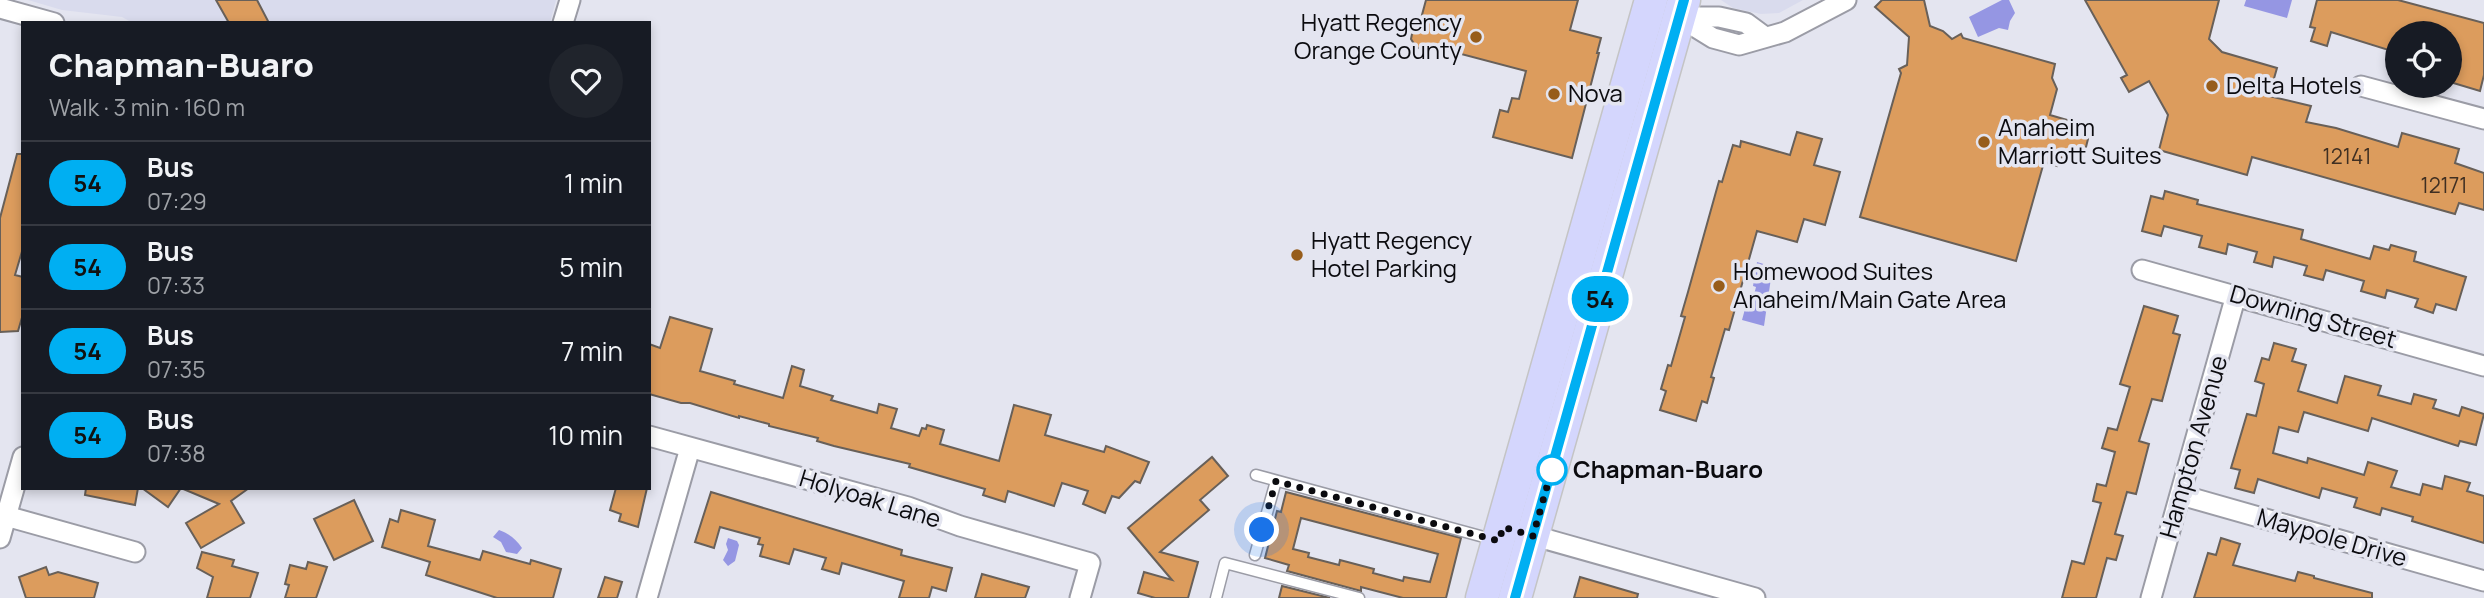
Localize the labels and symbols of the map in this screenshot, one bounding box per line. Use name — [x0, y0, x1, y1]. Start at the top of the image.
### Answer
place label: Hyatt Regency Orange County — [1294, 5, 1462, 66]
marker: Hyatt Regency Orange County — [1468, 29, 1484, 45]
place label: Delta Hotels — [2226, 68, 2361, 101]
place label: Nova — [1568, 76, 1623, 109]
marker: Delta Hotels — [2204, 78, 2220, 94]
marker: Nova — [1546, 86, 1562, 102]
place label: Anaheim Marriott Suites — [1998, 110, 2162, 171]
marker: Anaheim Marriott Suites — [1976, 134, 1992, 150]
house number: 12141 — [2323, 142, 2371, 170]
house number: 12171 — [2420, 171, 2468, 199]
place label: Hyatt Regency Hotel Parking — [1311, 223, 1473, 284]
marker: Hyatt Regency Hotel Parking — [1289, 247, 1305, 263]
place label: Homewood Suites Anaheim/Main Gate Area — [1733, 254, 2006, 315]
line badge: 54 — [1568, 276, 1632, 322]
street label: Downing Street — [2226, 276, 2401, 355]
marker: Homewood Suites Anaheim/Main Gate Area — [1711, 278, 1727, 294]
street label: Hampton Avenue — [2151, 351, 2234, 542]
place label: Chapman-Buaro — [1573, 452, 1763, 485]
marker: Chapman-Buaro — [1537, 455, 1567, 485]
street label: Holyoak Lane — [796, 460, 945, 535]
street label: Maypole Drive — [2254, 499, 2411, 574]
your location — [1244, 512, 1279, 547]

